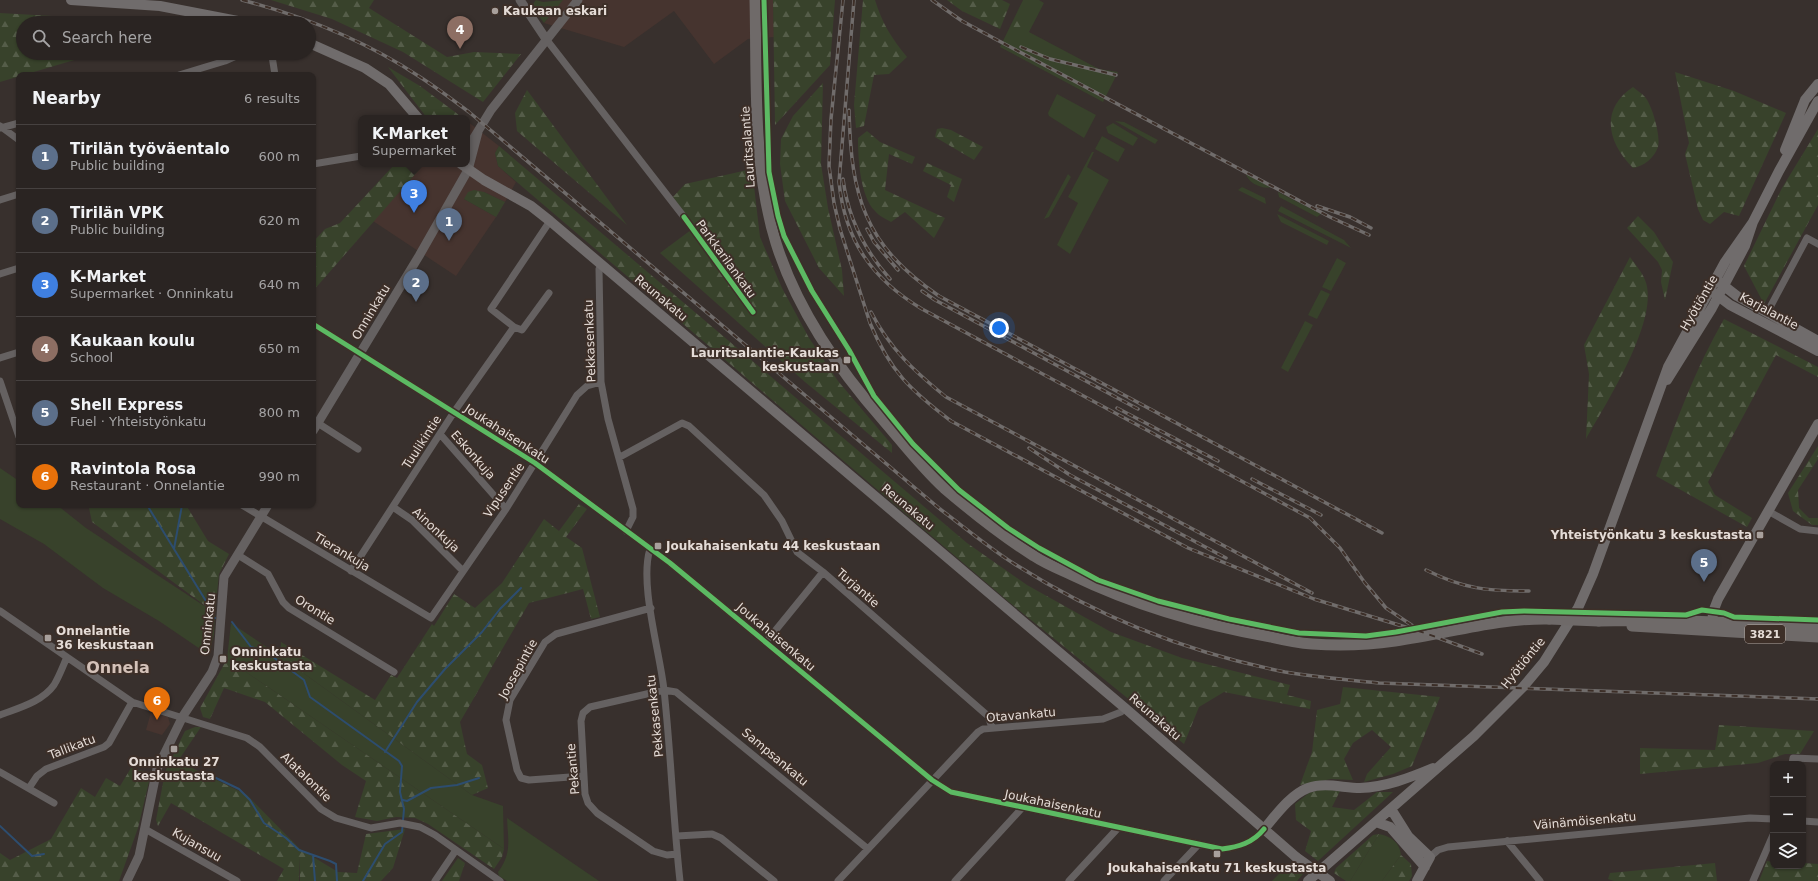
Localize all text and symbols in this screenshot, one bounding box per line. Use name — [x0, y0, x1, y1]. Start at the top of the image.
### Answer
place label: Kaukaan eskari — [503, 4, 607, 18]
marker: Kaukaan eskari — [490, 6, 500, 16]
search box — [16, 16, 316, 60]
pin: 4 — [447, 16, 473, 49]
icon: search — [30, 27, 52, 49]
text: Search here — [62, 29, 152, 47]
text: Nearby — [32, 88, 101, 108]
text: 6 results — [244, 91, 300, 106]
street label: Lauritsalantie — [738, 106, 758, 188]
popup — [358, 115, 470, 167]
text: K-Market — [372, 125, 448, 143]
text: Tirilän työväentalo — [70, 140, 230, 158]
text: Supermarket — [372, 143, 456, 158]
text: 1 — [40, 149, 50, 164]
text: 600 m — [258, 149, 300, 164]
text: Public building — [70, 158, 165, 173]
pin: 3 — [401, 180, 427, 213]
text: Tirilän VPK — [70, 204, 163, 222]
pin: 1 — [436, 208, 462, 241]
text: 2 — [40, 213, 50, 228]
text: 620 m — [258, 213, 300, 228]
street label: Parkkarilankatu — [693, 217, 759, 301]
text: Public building — [70, 222, 165, 237]
text: K-Market — [70, 268, 146, 286]
pin: 2 — [403, 269, 429, 302]
street label: Reunakatu — [632, 272, 690, 324]
street label: Hyötiöntie — [1677, 273, 1721, 333]
text: 3 — [40, 277, 50, 292]
text: 640 m — [258, 277, 300, 292]
street label: Onninkatu — [349, 282, 393, 342]
text: Supermarket · Onninkatu — [70, 286, 234, 301]
street label: Karjalantie — [1737, 290, 1801, 332]
street label: Pekkasenkatu — [582, 299, 598, 383]
your location — [989, 318, 1009, 338]
text: Kaukaan koulu — [70, 332, 195, 350]
text: 4 — [40, 341, 50, 356]
text: 650 m — [258, 341, 300, 356]
place label: Lauritsalantie-Kaukas keskustaan — [691, 346, 839, 374]
text: School — [70, 350, 113, 365]
marker: Lauritsalantie-Kaukas keskustaan — [842, 355, 852, 365]
text: Shell Express — [70, 396, 183, 414]
street label: Joukahaisenkatu — [461, 401, 552, 467]
text: 5 — [40, 405, 50, 420]
text: 800 m — [258, 405, 300, 420]
street label: Tuulikintie — [399, 413, 444, 472]
text: Fuel · Yhteistyönkatu — [70, 414, 206, 429]
street label: Eskonkuja — [448, 428, 498, 482]
text: Ravintola Rosa — [70, 460, 196, 478]
street label: Vipusentie — [481, 460, 527, 520]
text: 6 — [40, 469, 50, 484]
text: 990 m — [258, 469, 300, 484]
text: Restaurant · Onnelantie — [70, 478, 225, 493]
street label: Reunakatu — [879, 481, 937, 533]
street label: Ainonkuja — [410, 505, 462, 555]
place label: Yhteistyönkatu 3 keskustasta — [1550, 528, 1752, 542]
street label: Tierankuja — [311, 529, 372, 574]
marker: Yhteistyönkatu 3 keskustasta — [1755, 530, 1765, 540]
place label: Joukahaisenkatu 44 keskustaan — [665, 539, 880, 553]
marker: Joukahaisenkatu 44 keskustaan — [653, 541, 663, 551]
pin: 5 — [1691, 549, 1717, 582]
street label: Turjantie — [833, 565, 882, 610]
street label: Onninkatu — [198, 592, 218, 656]
street label: Orontie — [292, 592, 338, 628]
street label: Joukahaisenkatu — [733, 599, 818, 674]
place label: Onnelantie 36 keskustaan — [56, 624, 154, 652]
road number: 3821 — [1745, 625, 1785, 643]
marker: Onnelantie 36 keskustaan — [43, 633, 53, 643]
street label: Hyötiöntie — [1498, 635, 1548, 691]
street label: Joosepintie — [495, 637, 540, 702]
place label: Onninkatu keskustasta — [231, 645, 312, 673]
marker: Onninkatu keskustasta — [218, 654, 228, 664]
district label: Onnela — [86, 658, 150, 677]
street label: Pekkasenkatu — [644, 674, 666, 758]
pin: 6 — [144, 687, 170, 720]
street label: Reunakatu — [1126, 691, 1184, 743]
street label: Otavankatu — [986, 705, 1056, 725]
street label: Sampsankatu — [739, 725, 811, 789]
street label: Tallikatu — [46, 732, 97, 763]
street label: Pekantie — [564, 743, 582, 795]
marker: Onninkatu 27 keskustasta — [169, 744, 179, 754]
street label: Alatalontie — [278, 750, 334, 804]
place label: Onninkatu 27 keskustasta — [128, 755, 220, 783]
map controls — [1770, 761, 1806, 869]
button: + — [1770, 761, 1806, 797]
street label: Joukahaisenkatu — [1002, 787, 1103, 821]
button: − — [1770, 797, 1806, 833]
street label: Väinämöisenkatu — [1533, 810, 1637, 832]
street label: Kujansuu — [170, 825, 224, 865]
button: layers — [1770, 833, 1806, 869]
marker: Joukahaisenkatu 71 keskustasta — [1212, 849, 1222, 859]
place label: Joukahaisenkatu 71 keskustasta — [1107, 861, 1326, 875]

